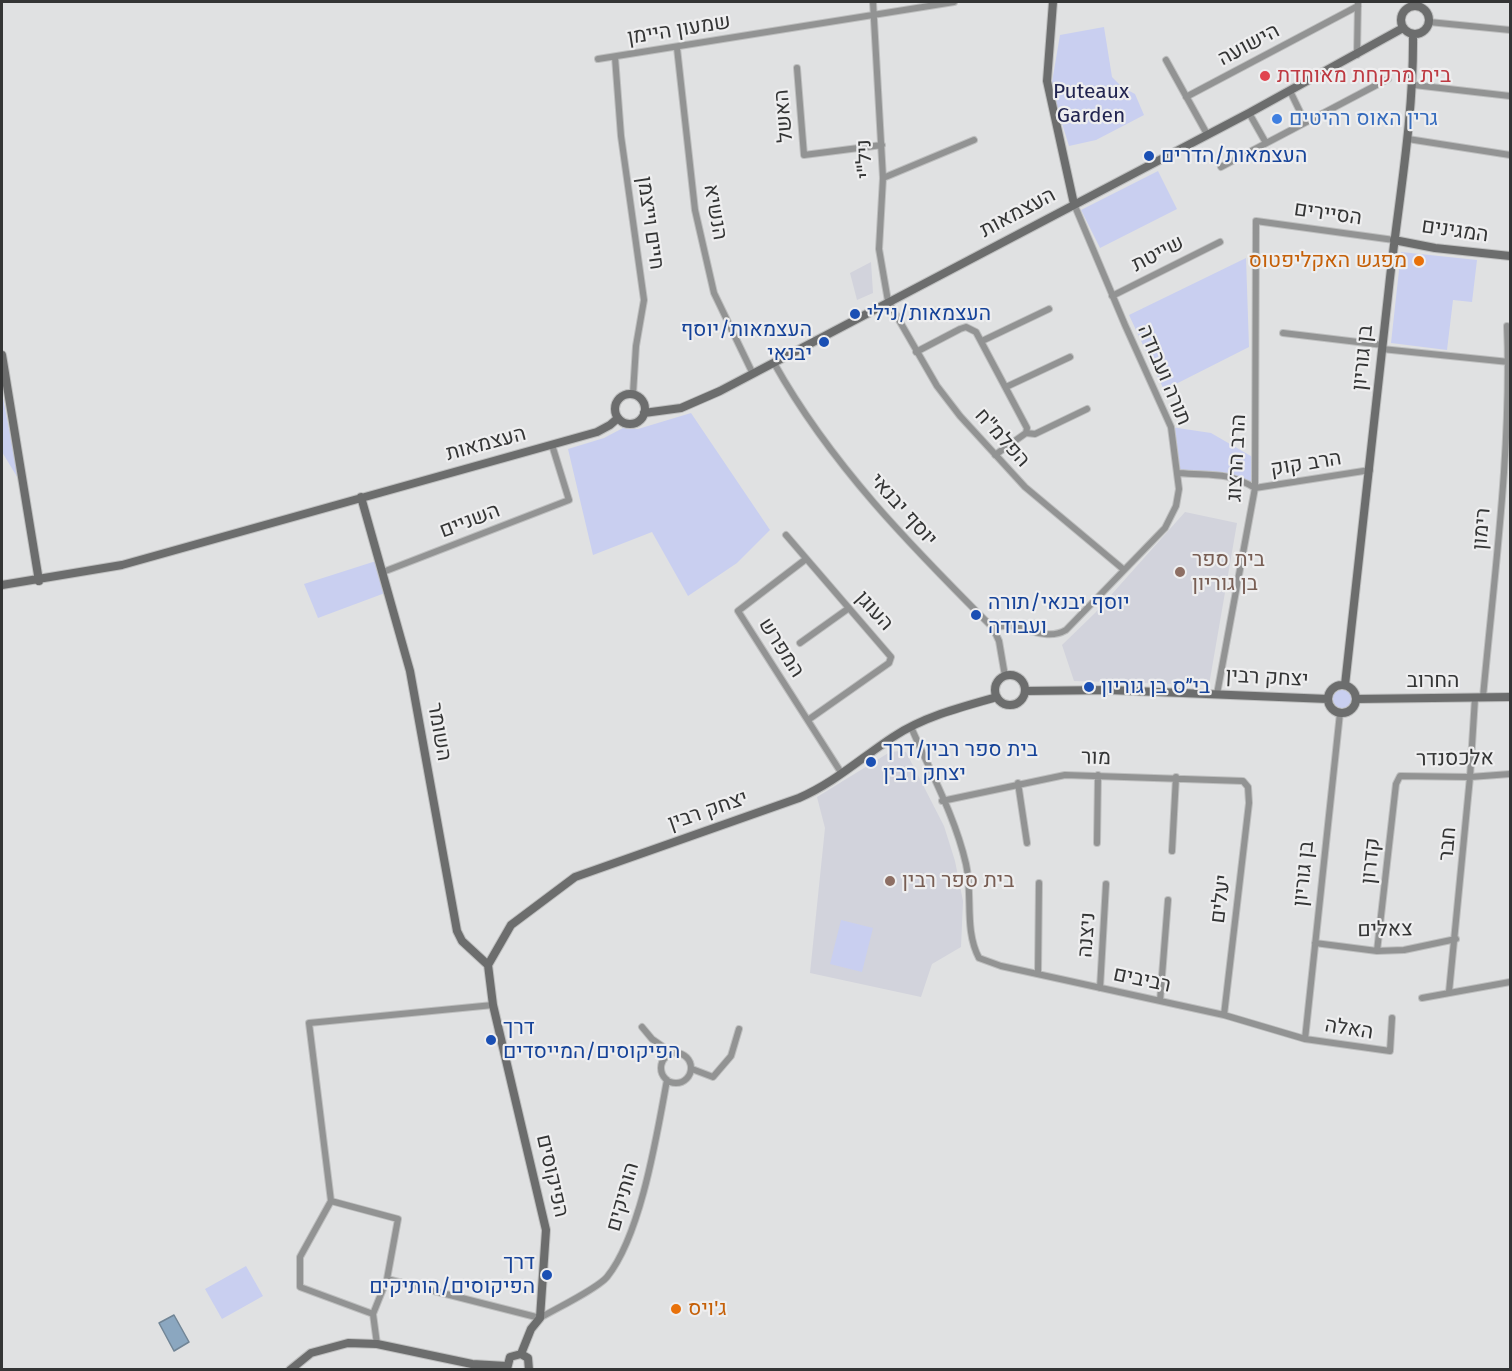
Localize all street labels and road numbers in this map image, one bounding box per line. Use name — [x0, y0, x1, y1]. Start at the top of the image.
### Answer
street label: שמעון היימן — [626, 9, 732, 51]
street label: הישועה — [1214, 18, 1284, 72]
street label: האשל — [769, 88, 799, 144]
street label: ניל"י — [852, 139, 878, 179]
street label: חיים וייצמן — [631, 175, 669, 271]
street label: הנשיא — [698, 182, 732, 242]
street label: העצמאות — [976, 183, 1060, 243]
street label: הסיירים — [1292, 197, 1364, 231]
street label: המגינים — [1420, 214, 1490, 248]
street label: שייטת — [1128, 230, 1188, 278]
street label: תורה ועבודה — [1132, 321, 1196, 429]
street label: בן גוריון — [1347, 324, 1379, 392]
street label: הפלמ"ח — [969, 403, 1035, 473]
street label: הרב הרצוג — [1222, 414, 1252, 502]
street label: העצמאות — [443, 421, 529, 467]
street label: הרב קוק — [1269, 446, 1343, 482]
street label: יוסף יבנאי — [864, 469, 942, 551]
street label: השניים — [436, 498, 504, 544]
street label: רימון — [1468, 507, 1496, 551]
street label: העוגן — [850, 586, 898, 636]
street label: המפרש — [753, 614, 809, 682]
street label: יצחק רבין — [1225, 663, 1309, 693]
street label: החרוב — [1407, 668, 1459, 694]
street label: השומר — [421, 701, 457, 763]
street label: מור — [1081, 745, 1111, 771]
street label: אלכסנדר — [1416, 746, 1494, 772]
street label: יצחק רבין — [665, 786, 751, 836]
street label: חבר — [1434, 826, 1462, 862]
street label: קדרון — [1356, 837, 1386, 885]
street label: בן גוריון — [1288, 840, 1320, 908]
street label: יעלים — [1206, 873, 1236, 925]
street label: ניצנה — [1073, 911, 1101, 959]
street label: צאלים — [1357, 917, 1413, 943]
street label: רביבים — [1111, 962, 1173, 998]
street label: האלה — [1323, 1013, 1375, 1045]
street label: הפיקוסים — [530, 1132, 574, 1220]
street label: הותיקים — [601, 1160, 645, 1234]

